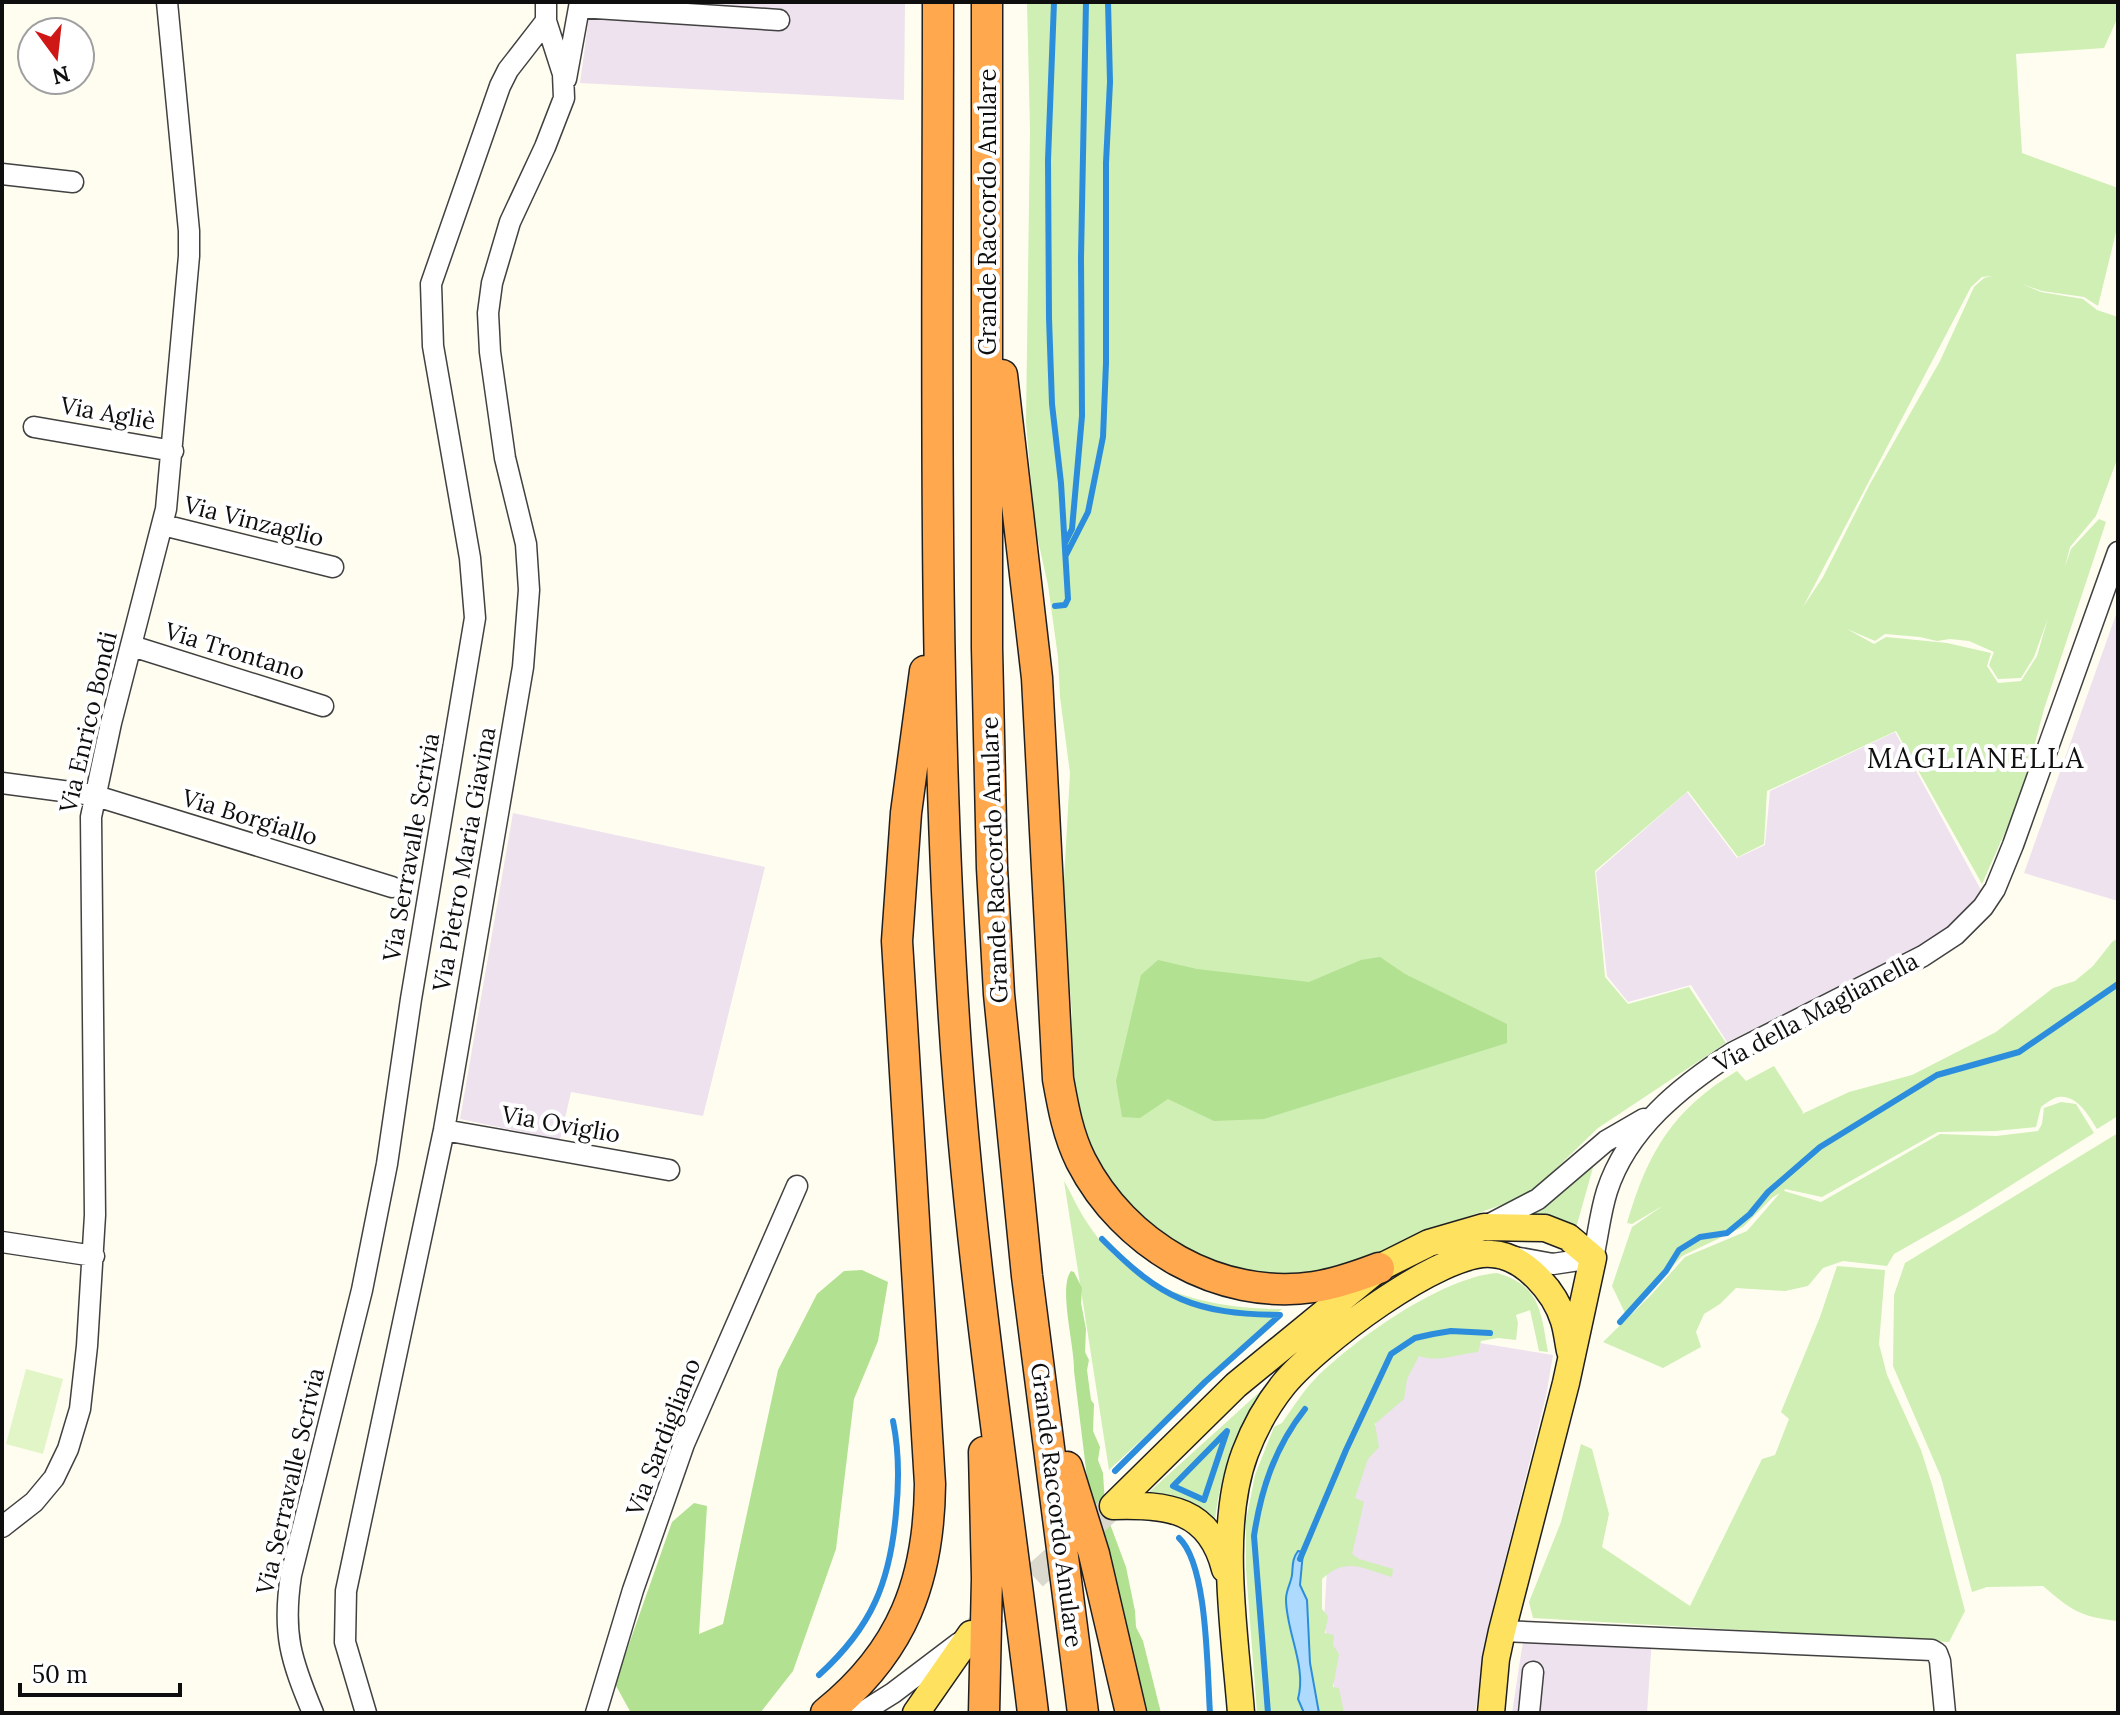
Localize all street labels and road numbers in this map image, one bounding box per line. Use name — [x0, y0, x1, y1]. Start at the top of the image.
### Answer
street label: Grande Raccordo Anulare — [972, 69, 1003, 355]
street label: Via Agliè — [57, 389, 158, 437]
street label: Via Vinzaglio — [180, 488, 327, 553]
street label: Via Trontano — [160, 615, 309, 687]
street label: Via Enrico Bondi — [52, 628, 124, 817]
street label: Grande Raccordo Anulare — [974, 716, 1014, 1004]
street label: Via Pietro Maria Giavina — [425, 724, 503, 995]
street label: Via Serravalle Scrivia — [375, 730, 446, 965]
street label: Via Borgiallo — [178, 781, 322, 852]
street label: Via della Maglianella — [1708, 945, 1923, 1079]
street label: Via Oviglio — [498, 1098, 623, 1150]
street label: Via Sardigliano — [618, 1354, 707, 1521]
street label: Grande Raccordo Anulare — [1024, 1361, 1090, 1649]
street label: Via Serravalle Scrivia — [249, 1365, 331, 1598]

